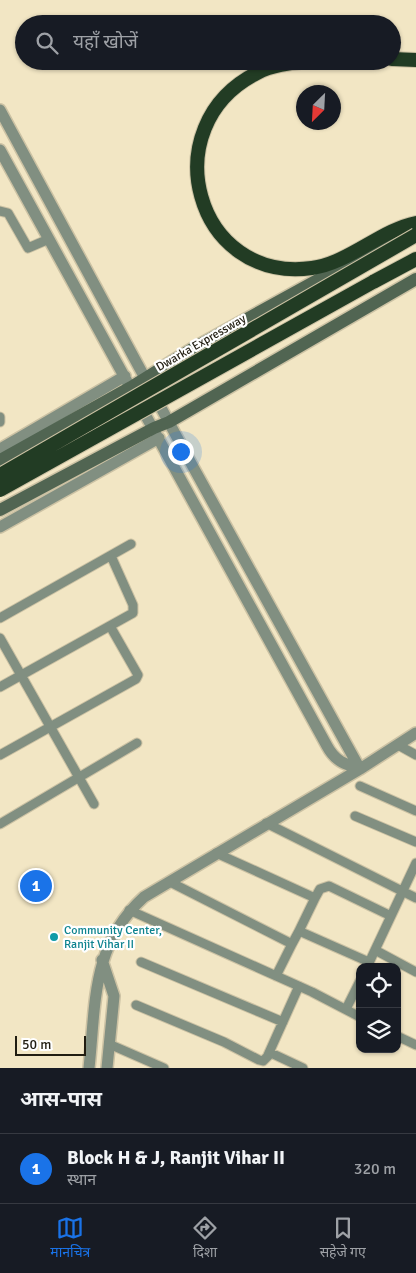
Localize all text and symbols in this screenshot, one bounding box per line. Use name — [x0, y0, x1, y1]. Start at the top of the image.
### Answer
search box — [15, 15, 401, 70]
icon: search — [33, 29, 61, 57]
text: यहाँ खोजें — [73, 30, 138, 54]
north arrow — [296, 85, 341, 130]
street label: Dwarka Expressway — [153, 311, 249, 375]
your location — [168, 439, 194, 465]
pin: 1 — [20, 867, 52, 905]
place label: Community Center, Ranjit Vihar II — [64, 923, 162, 952]
marker: Community Center, Ranjit Vihar II — [48, 931, 60, 943]
map controls — [356, 963, 401, 1053]
button: locate — [356, 963, 401, 1008]
button: layers — [356, 1008, 401, 1053]
scale bar — [15, 1033, 86, 1056]
text: 50 m — [22, 1036, 51, 1053]
text: आस-पास — [20, 1086, 102, 1112]
text: Block H & J, Ranjit Vihar II — [67, 1146, 285, 1170]
text: 1 — [32, 1159, 40, 1179]
text: 320 m — [354, 1159, 396, 1179]
text: स्थान — [67, 1170, 96, 1190]
tab: मानचित्र — [50, 1214, 90, 1263]
tab: दिशा — [191, 1214, 219, 1263]
tab: सहेजे गए — [320, 1214, 366, 1263]

